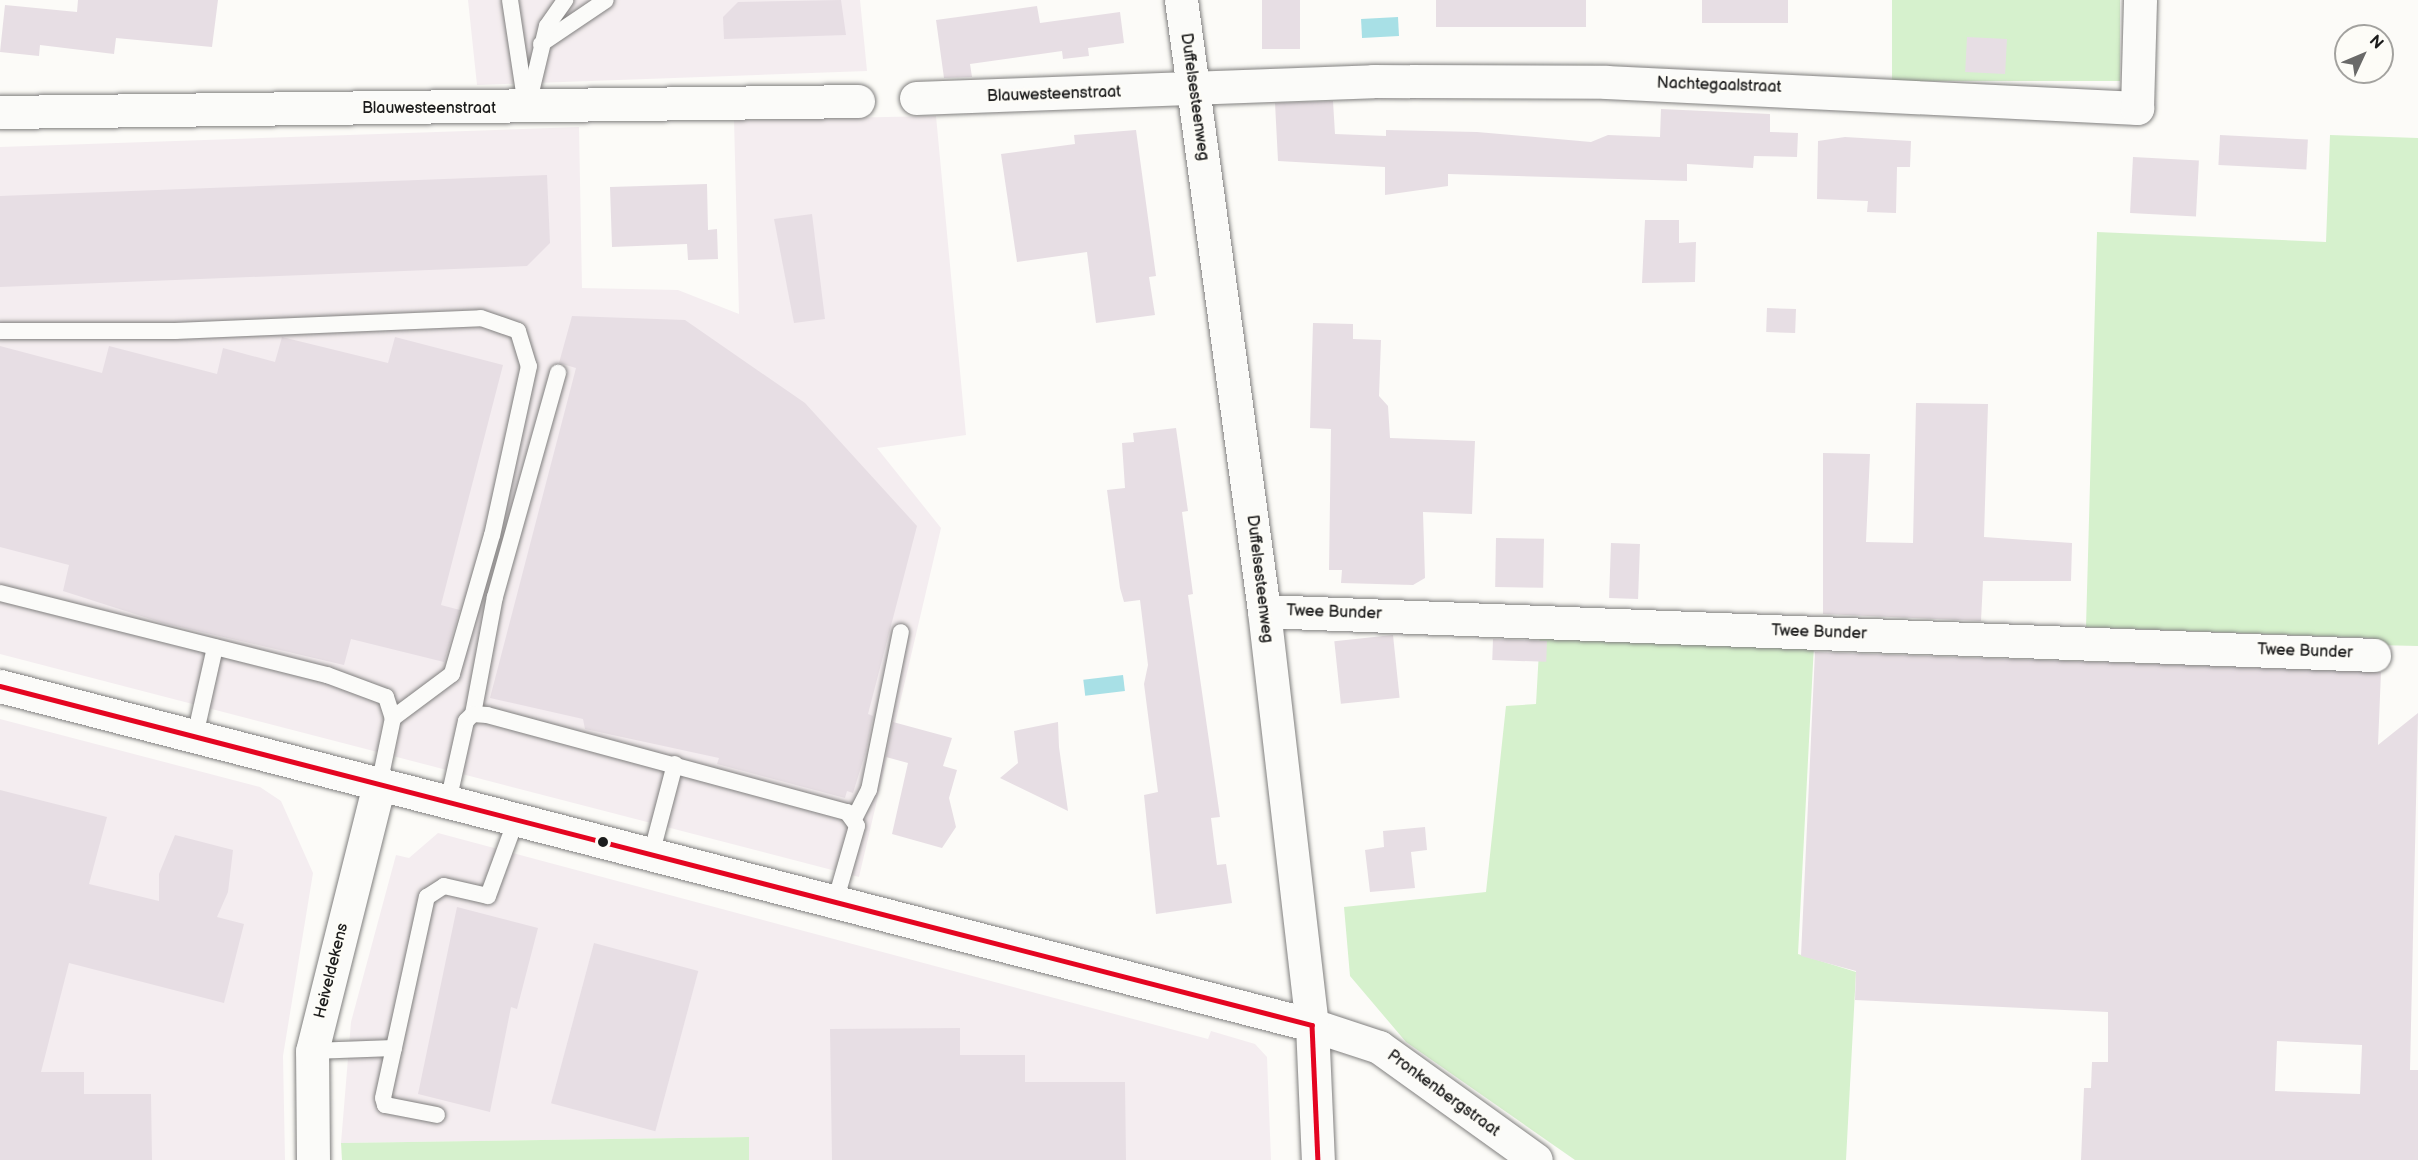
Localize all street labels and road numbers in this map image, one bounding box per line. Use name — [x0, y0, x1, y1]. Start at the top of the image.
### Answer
street label: Duffelsesteenweg — [1176, 32, 1212, 162]
street label: Nachtegaalstraat — [1656, 74, 1782, 98]
street label: Blauwesteenstraat — [987, 83, 1121, 107]
street label: Blauwesteenstraat — [362, 99, 496, 119]
street label: Duffelsesteenweg — [1242, 514, 1276, 644]
street label: Twee Bunder — [1286, 602, 1382, 624]
street label: Twee Bunder — [1771, 622, 1867, 644]
street label: Twee Bunder — [2257, 641, 2353, 663]
street label: Heiveldekens — [311, 921, 353, 1021]
street label: Pronkenbergstraat — [1383, 1047, 1503, 1141]

